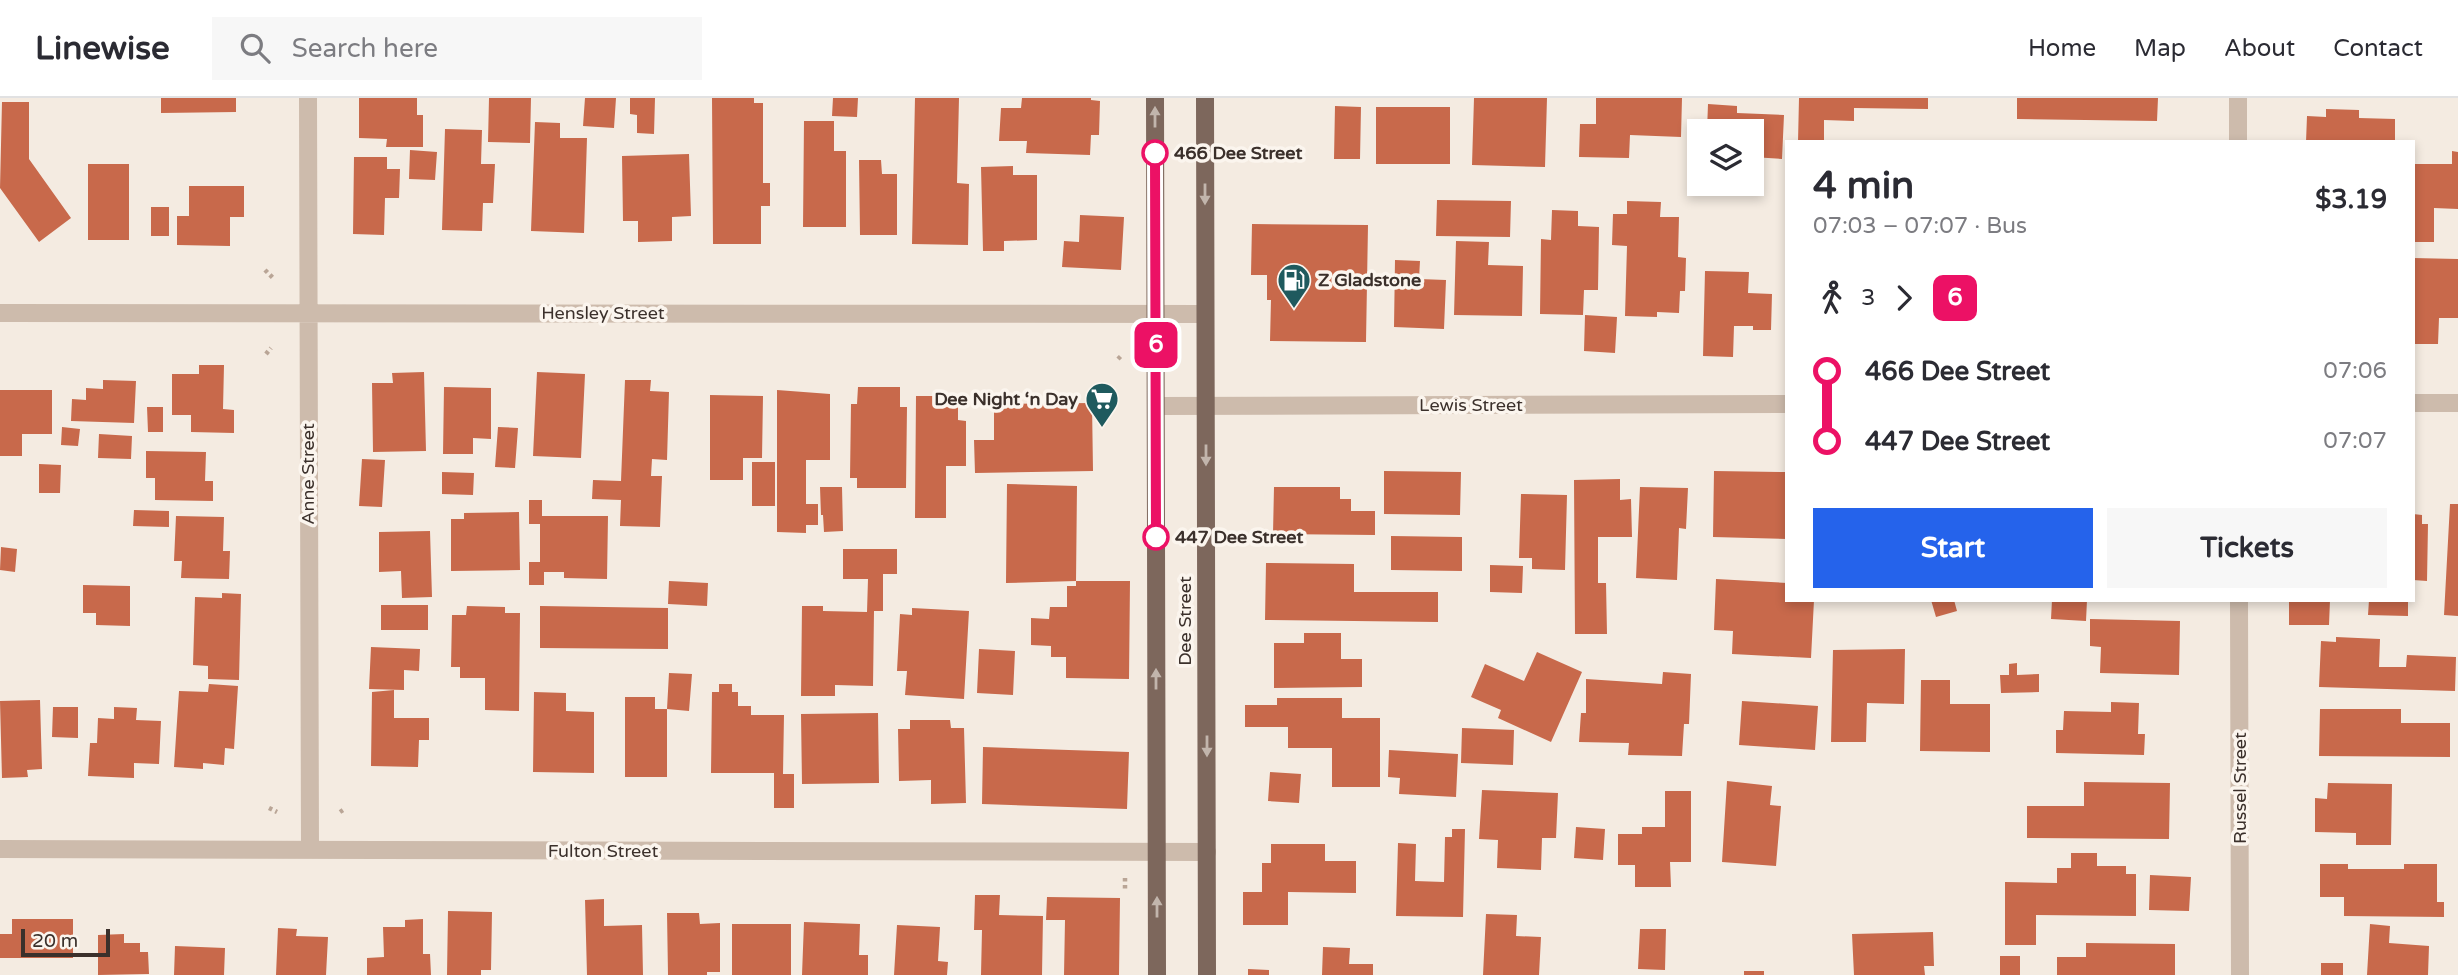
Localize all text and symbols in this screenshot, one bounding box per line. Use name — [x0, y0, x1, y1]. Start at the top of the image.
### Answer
search box — [212, 17, 702, 80]
text: Linewise — [35, 29, 170, 68]
icon: search — [236, 29, 274, 67]
text: Search here — [292, 33, 438, 64]
text: Home — [2028, 34, 2096, 63]
text: Map — [2134, 34, 2186, 63]
text: About — [2224, 34, 2295, 63]
text: Contact — [2333, 34, 2423, 63]
one-way arrow — [1149, 106, 1161, 128]
map controls — [1687, 119, 1764, 196]
button: layers — [1687, 119, 1764, 196]
marker: 466 Dee Street — [1142, 140, 1168, 166]
place label: 466 Dee Street — [1174, 142, 1302, 164]
text: 4 min — [1813, 163, 1914, 209]
one-way arrow — [1199, 184, 1211, 206]
text: $3.19 — [2315, 184, 2387, 215]
text: 07:03 – 07:07 · Bus — [1813, 212, 2027, 240]
fuel station icon: Z Gladstone — [1275, 261, 1313, 310]
place label: Z Gladstone — [1318, 269, 1421, 291]
icon: walk — [1813, 279, 1851, 317]
icon: forward — [1885, 279, 1923, 317]
text: 6 — [1947, 283, 1963, 312]
text: 3 — [1861, 284, 1875, 312]
street label: Hensley Street — [541, 302, 665, 324]
line badge: 6 — [1133, 322, 1179, 368]
text: 6 — [1148, 330, 1164, 359]
text: 466 Dee Street — [1865, 356, 2050, 387]
text: 07:06 — [2323, 357, 2387, 385]
supermarket icon: Dee Night ‘n Day — [1083, 380, 1121, 429]
place label: Dee Night ‘n Day — [934, 388, 1078, 410]
street label: Lewis Street — [1419, 394, 1523, 416]
street label: Anne Street — [297, 423, 319, 525]
text: 447 Dee Street — [1865, 426, 2050, 457]
text: 07:07 — [2323, 427, 2387, 455]
one-way arrow — [1200, 445, 1212, 467]
button: Start — [1813, 508, 2093, 588]
button: Tickets — [2107, 508, 2387, 588]
marker: 447 Dee Street — [1143, 524, 1169, 550]
place label: 447 Dee Street — [1175, 526, 1303, 548]
street label: Dee Street — [1174, 576, 1196, 666]
one-way arrow — [1150, 668, 1162, 690]
street label: Russel Street — [2229, 732, 2251, 844]
one-way arrow — [1201, 735, 1213, 757]
street label: Fulton Street — [548, 840, 658, 862]
one-way arrow — [1151, 896, 1163, 918]
scale bar — [21, 926, 110, 958]
text: 20 m — [32, 930, 78, 952]

